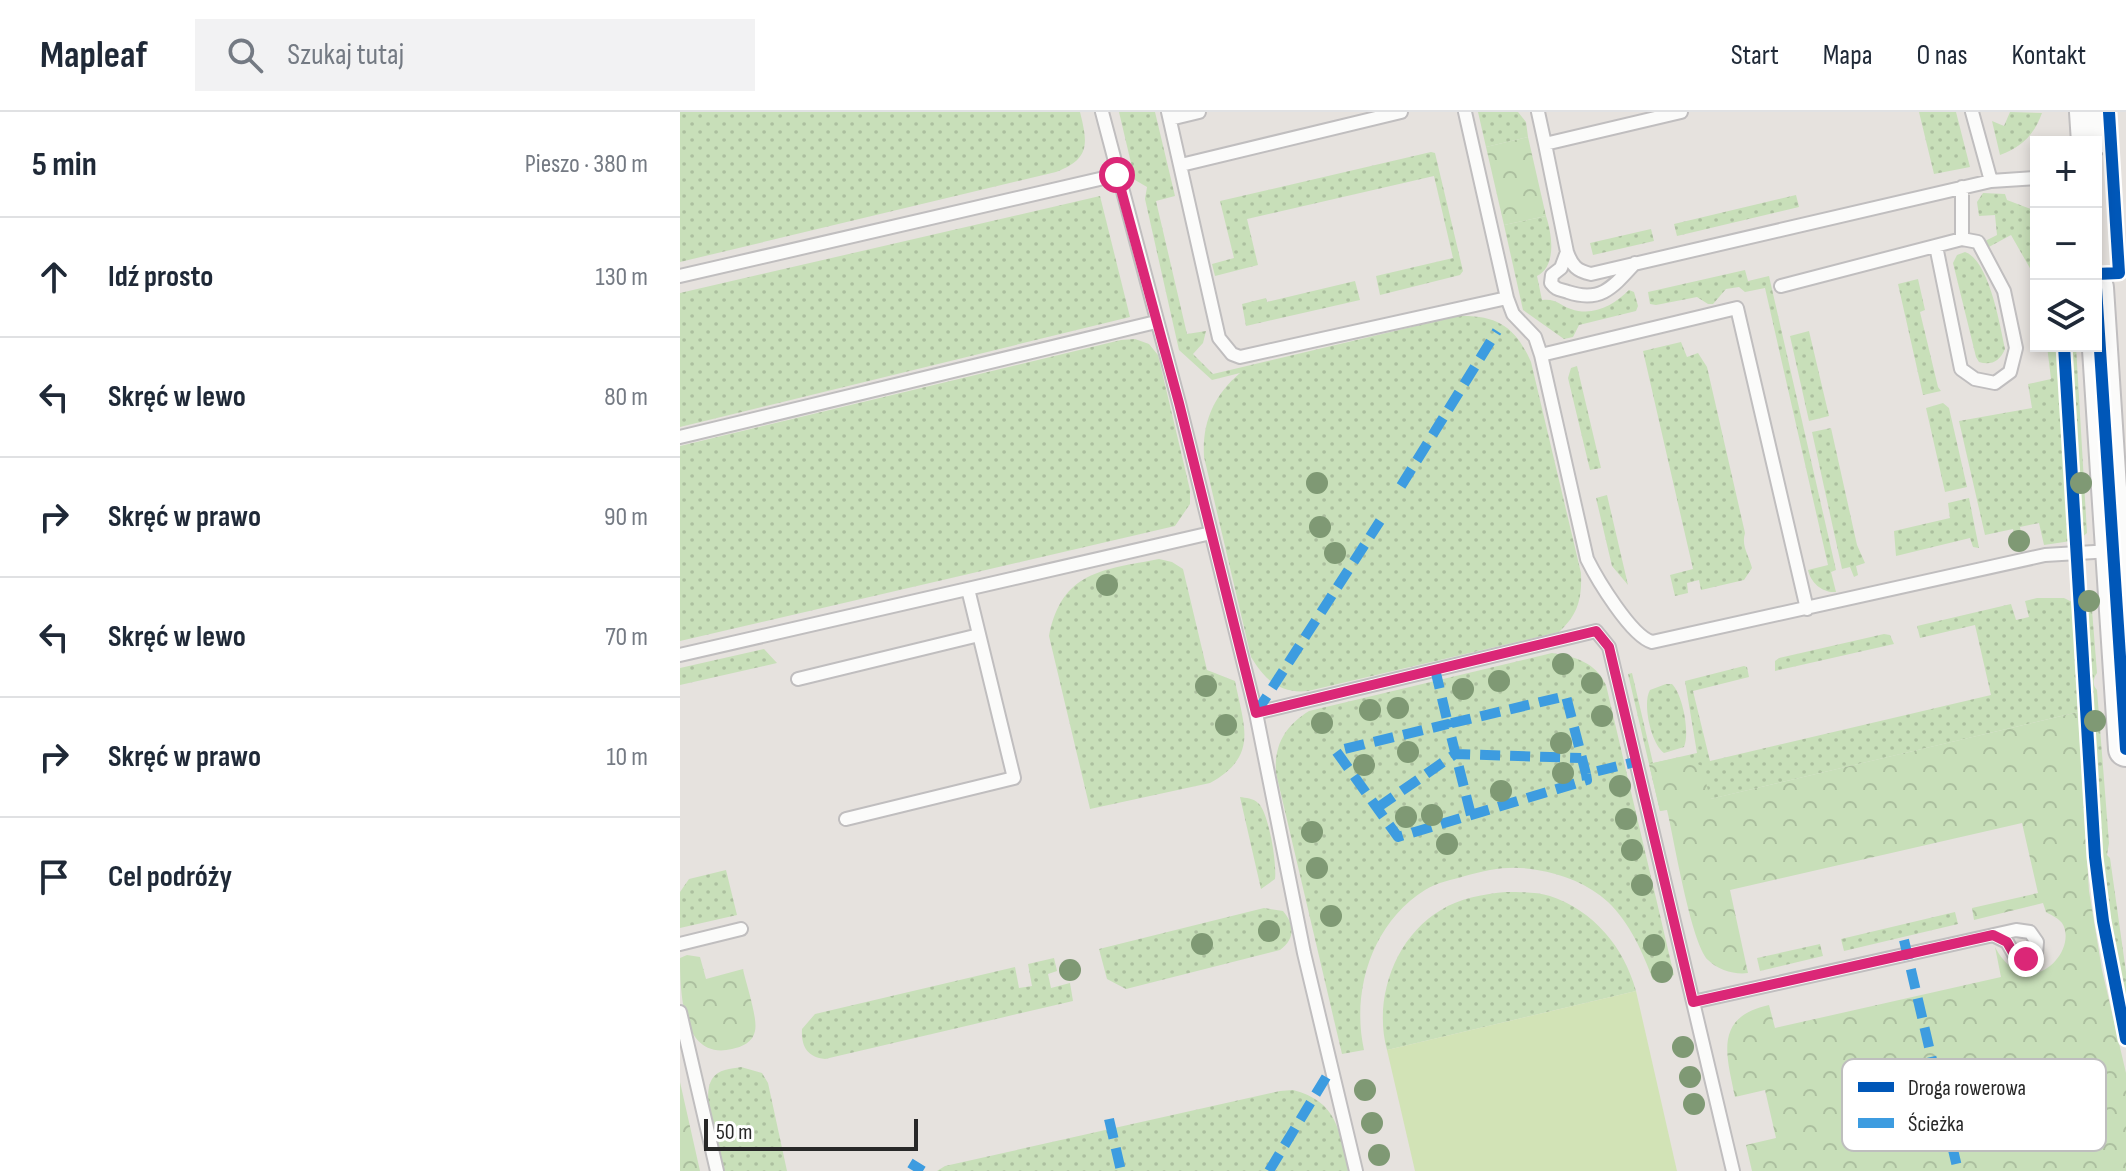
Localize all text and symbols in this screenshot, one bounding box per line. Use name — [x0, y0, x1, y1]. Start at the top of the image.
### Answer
search box — [195, 19, 755, 91]
text: Mapleaf — [40, 33, 147, 78]
icon: search — [223, 33, 267, 77]
text: Szukaj tutaj — [287, 37, 404, 73]
text: Start — [1731, 39, 1779, 72]
text: Mapa — [1823, 39, 1872, 72]
text: O nas — [1916, 39, 1968, 72]
text: Kontakt — [2012, 39, 2086, 72]
map controls — [2030, 136, 2102, 352]
button: + — [2030, 136, 2102, 208]
text: 5 min — [32, 144, 97, 185]
text: Pieszo · 380 m — [525, 149, 648, 180]
route start — [1099, 157, 1135, 193]
button: − — [2030, 208, 2102, 280]
icon: ahead — [32, 255, 76, 299]
text: Idź prosto — [108, 259, 213, 295]
text: 130 m — [596, 262, 648, 293]
button: layers — [2030, 280, 2102, 352]
icon: left — [32, 375, 76, 419]
text: Skręć w lewo — [108, 379, 246, 415]
text: 80 m — [604, 382, 648, 413]
icon: right — [32, 495, 76, 539]
text: Skręć w prawo — [108, 499, 261, 535]
text: 90 m — [604, 502, 648, 533]
icon: left — [32, 615, 76, 659]
text: Skręć w lewo — [108, 619, 246, 655]
text: 70 m — [605, 622, 648, 653]
icon: right — [32, 735, 76, 779]
text: Skręć w prawo — [108, 739, 261, 775]
text: 10 m — [606, 742, 648, 773]
icon: arrive — [32, 855, 76, 899]
text: Cel podróży — [108, 859, 232, 895]
route end — [2008, 941, 2044, 977]
legend — [1842, 1059, 2106, 1151]
text: Droga rowerowa — [1908, 1075, 2026, 1102]
text: Ścieżka — [1908, 1111, 1964, 1138]
scale bar — [704, 1115, 918, 1151]
text: 50 m — [716, 1119, 752, 1146]

